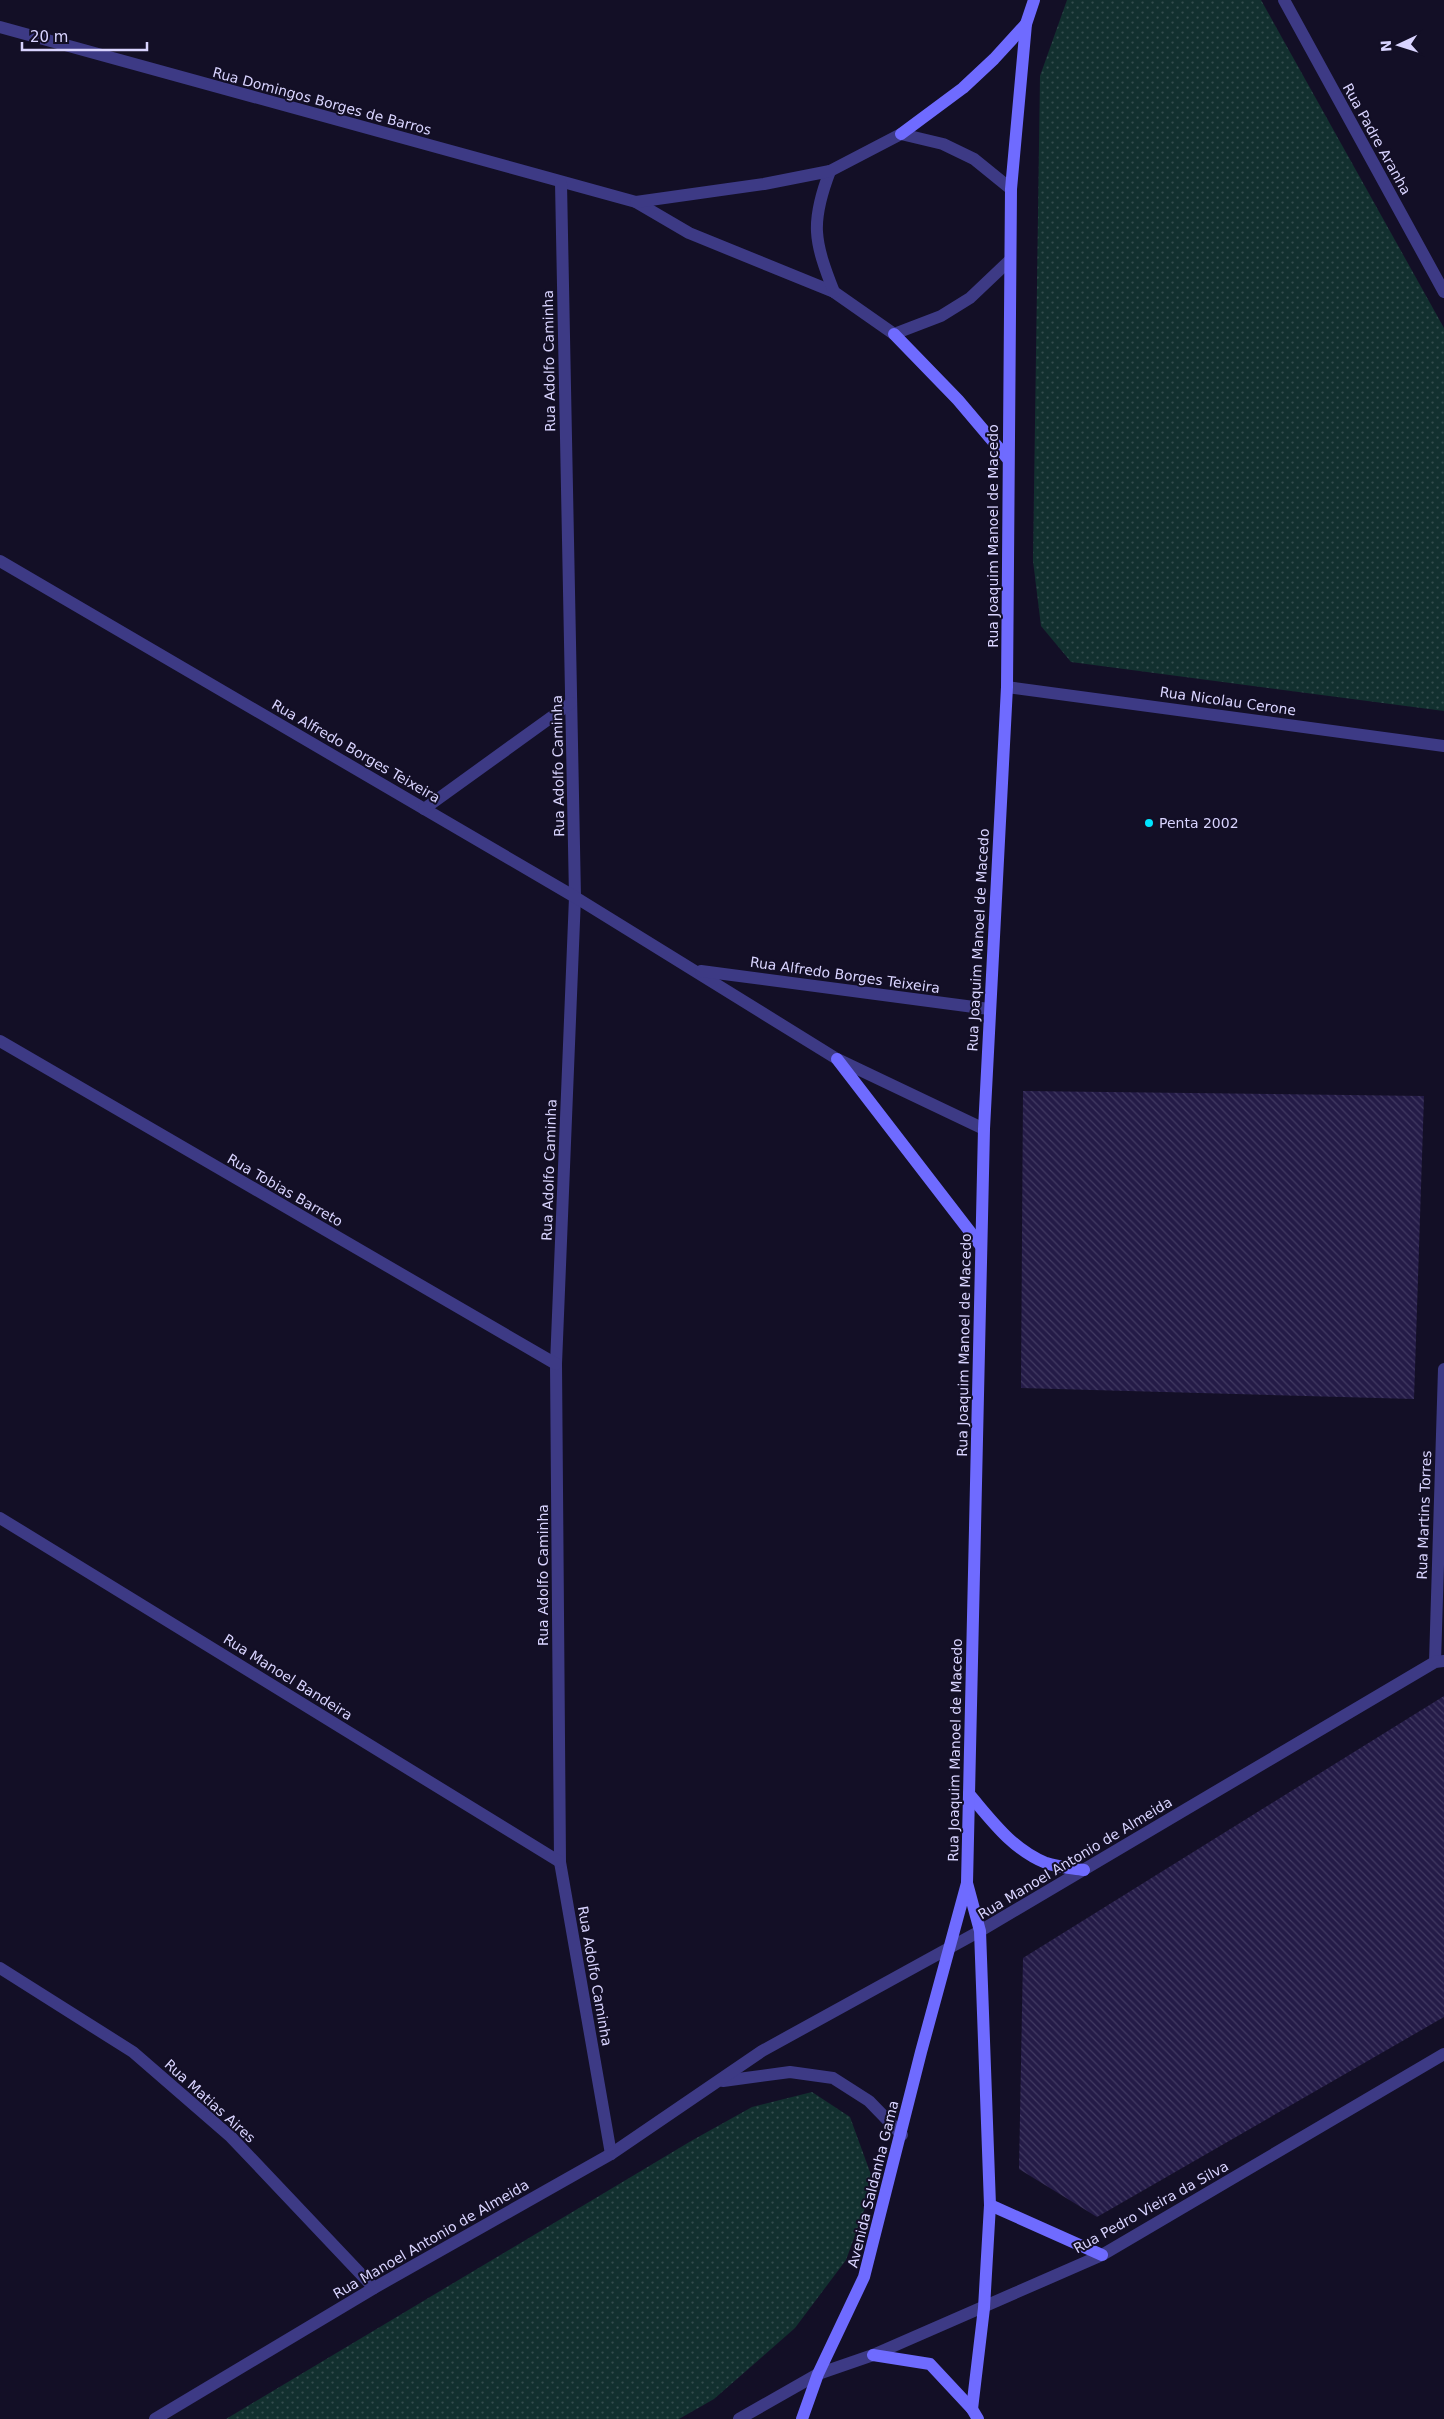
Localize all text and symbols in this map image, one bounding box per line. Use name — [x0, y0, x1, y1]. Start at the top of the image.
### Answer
scale bar — [22, 20, 148, 52]
north arrow — [1374, 20, 1424, 70]
text: 20 m — [30, 28, 68, 46]
text: N — [1378, 40, 1394, 52]
street label: Rua Domingos Borges de Barros — [211, 64, 433, 138]
street label: Rua Padre Aranha — [1340, 80, 1414, 198]
street label: Rua Adolfo Caminha — [540, 290, 558, 432]
street label: Rua Joaquim Manoel de Macedo — [985, 424, 1001, 648]
street label: Rua Nicolau Cerone — [1159, 684, 1297, 718]
street label: Rua Adolfo Caminha — [549, 695, 567, 837]
street label: Rua Alfredo Borges Teixeira — [269, 696, 443, 806]
place label: Penta 2002 — [1159, 815, 1239, 831]
marker: Penta 2002 — [1143, 817, 1155, 829]
street label: Rua Joaquim Manoel de Macedo — [964, 828, 992, 1052]
street label: Rua Alfredo Borges Teixeira — [749, 954, 941, 996]
street label: Rua Adolfo Caminha — [539, 1099, 559, 1241]
street label: Rua Tobias Barreto — [224, 1150, 346, 1230]
street label: Rua Joaquim Manoel de Macedo — [954, 1233, 974, 1457]
street label: Rua Martins Torres — [1414, 1450, 1434, 1580]
street label: Rua Adolfo Caminha — [535, 1504, 551, 1646]
street label: Rua Manoel Bandeira — [221, 1631, 355, 1723]
street label: Rua Joaquim Manoel de Macedo — [945, 1638, 965, 1862]
street label: Rua Manoel Antonio de Almeida — [975, 1794, 1175, 1922]
street label: Rua Adolfo Caminha — [575, 1905, 615, 2047]
street label: Rua Matias Aires — [161, 2056, 259, 2146]
street label: Avenida Saldanha Gama — [844, 2099, 902, 2269]
street label: Rua Pedro Vieira da Silva — [1071, 2158, 1231, 2256]
street label: Rua Manoel Antonio de Almeida — [330, 2176, 532, 2302]

